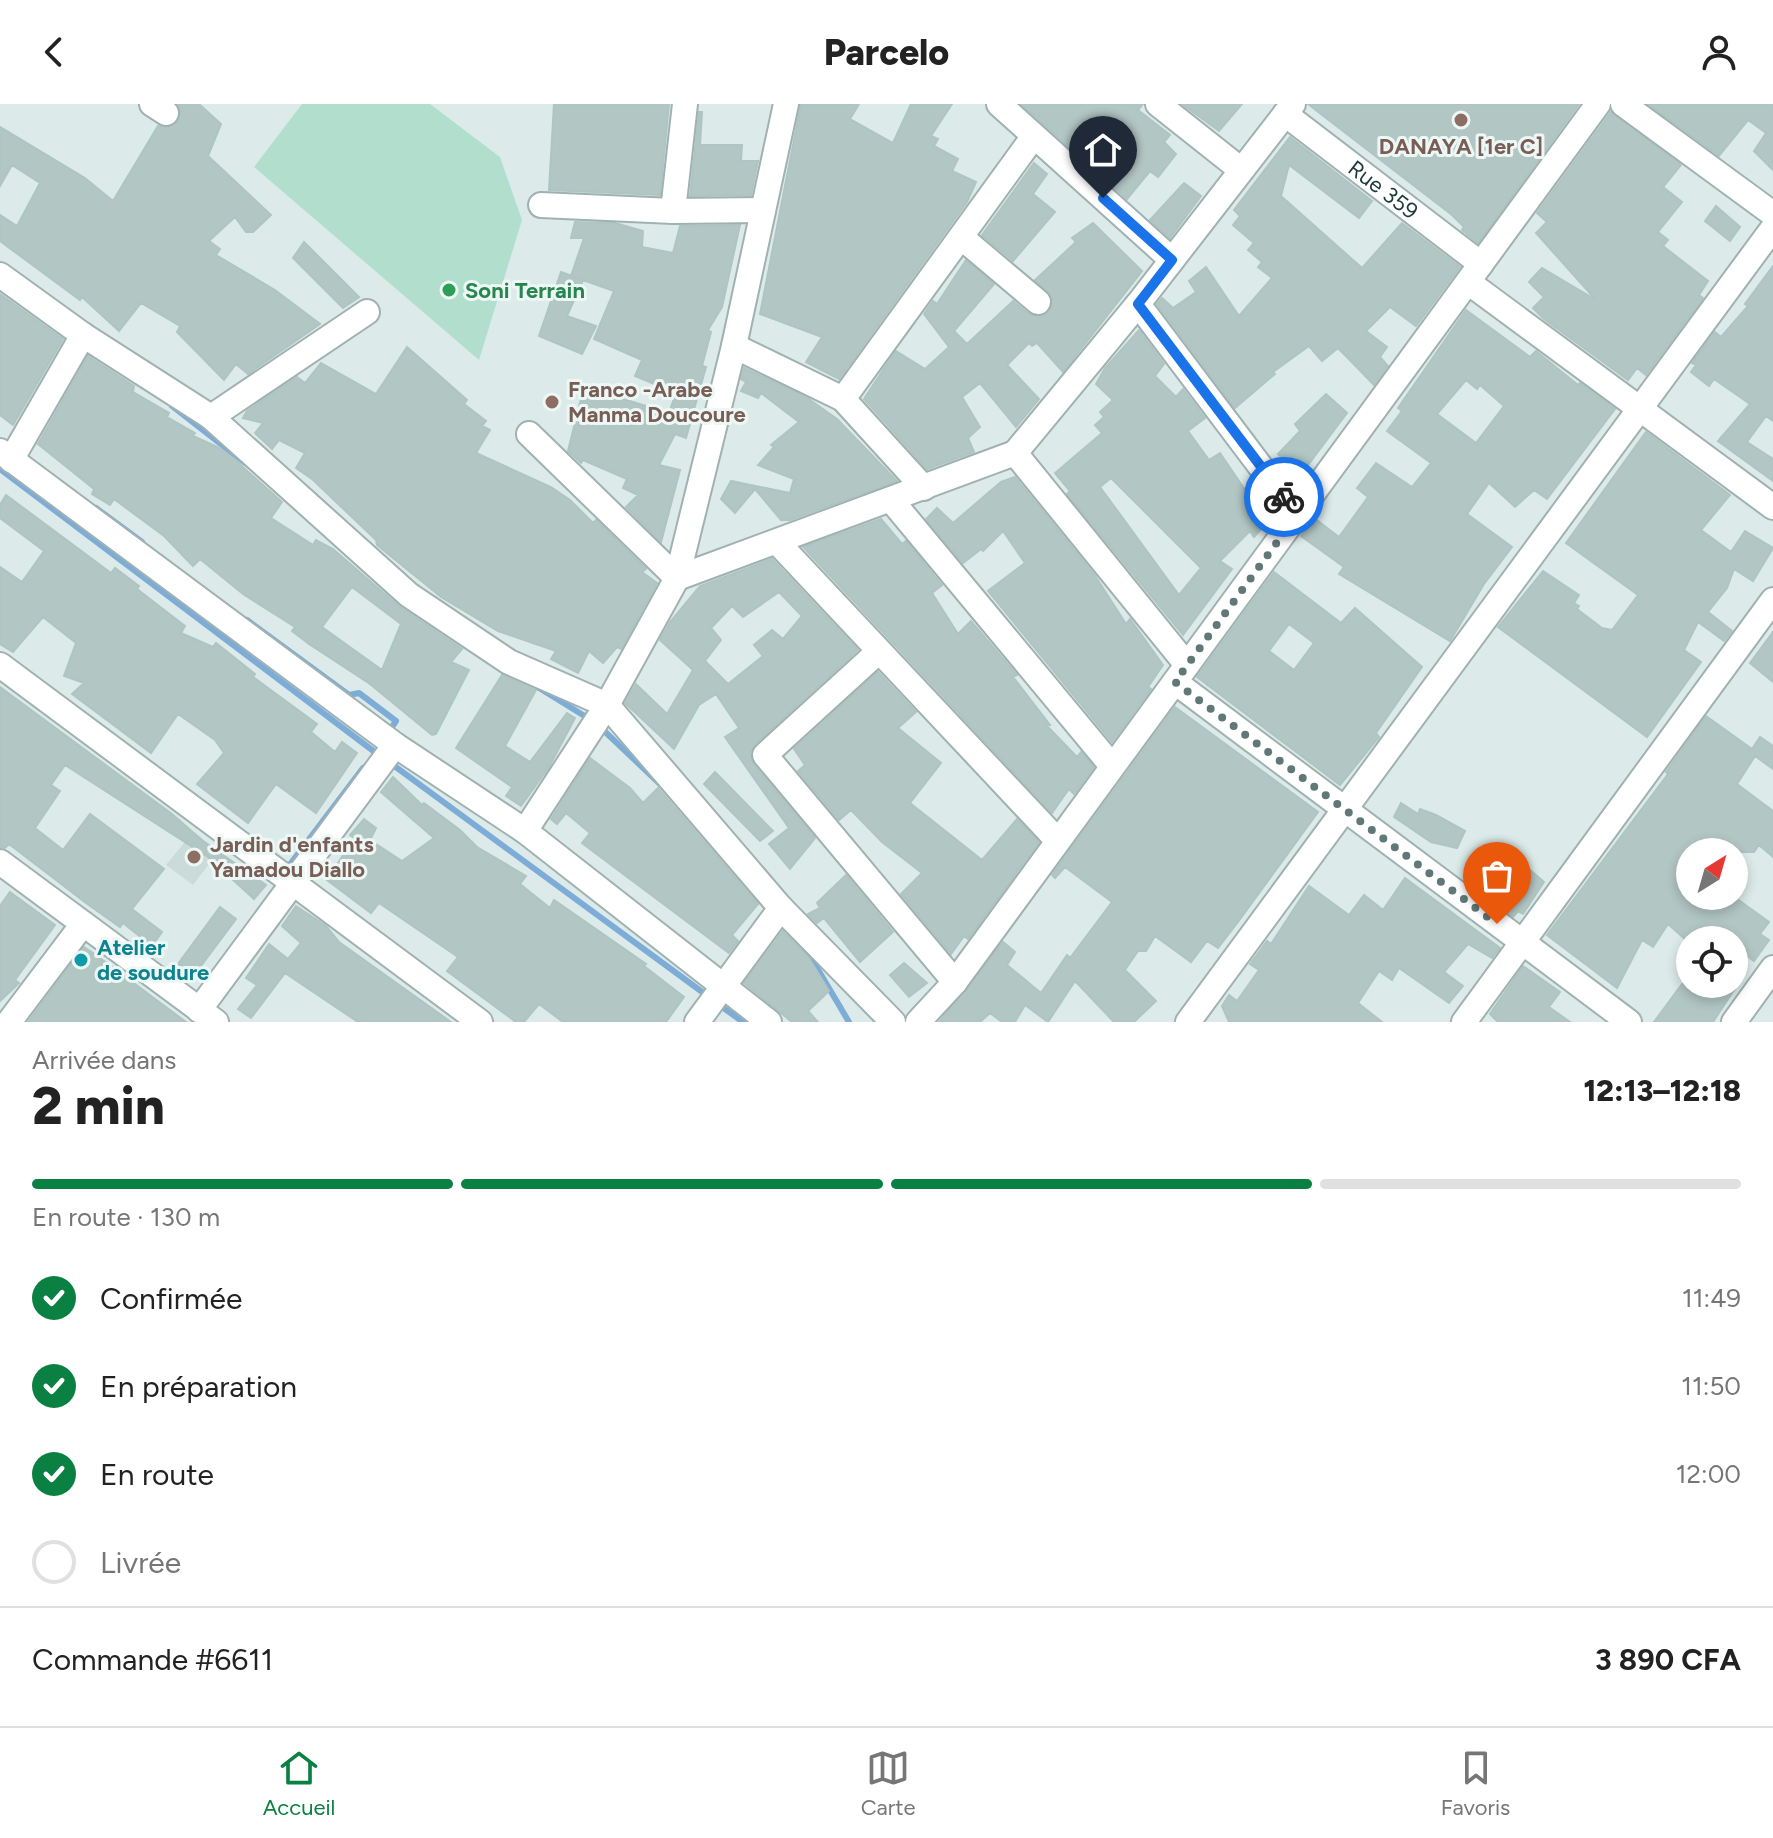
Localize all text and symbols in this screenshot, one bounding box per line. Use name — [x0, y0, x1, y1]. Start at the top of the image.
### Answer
icon: back — [32, 30, 76, 74]
icon: person — [1697, 30, 1741, 74]
text: Parcelo — [824, 31, 949, 74]
marker: DANAYA [1er C] — [1452, 111, 1470, 129]
pin — [1069, 116, 1137, 198]
icon: home — [1081, 128, 1125, 172]
place label: DANAYA [1er C] — [1379, 133, 1543, 160]
street label: Rue 359 — [1343, 155, 1423, 225]
place label: Soni Terrain — [465, 277, 585, 304]
marker: Soni Terrain — [440, 281, 458, 299]
place label: Franco -Arabe Manma Doucoure — [568, 376, 746, 428]
marker: Franco -Arabe Manma Doucoure — [543, 393, 561, 411]
courier — [1244, 457, 1324, 537]
icon: bike — [1262, 475, 1306, 519]
place label: Jardin d'enfants Yamadou Diallo — [210, 831, 374, 883]
north arrow — [1676, 838, 1748, 910]
map controls — [1676, 838, 1748, 998]
pin — [1463, 842, 1531, 924]
marker: Jardin d'enfants Yamadou Diallo — [185, 848, 203, 866]
icon: bag — [1475, 854, 1519, 898]
button: locate — [1676, 926, 1748, 998]
place label: Atelier de soudure — [97, 934, 209, 986]
marker: Atelier de soudure — [72, 951, 90, 969]
text: Arrivée dans — [32, 1044, 176, 1076]
text: 12:13–12:18 — [1584, 1072, 1741, 1109]
text: 2 min — [32, 1075, 165, 1137]
text: En route · 130 m — [32, 1201, 220, 1233]
icon: check — [32, 1276, 76, 1320]
text: Confirmée — [100, 1280, 242, 1317]
text: 11:49 — [1682, 1282, 1741, 1314]
icon: check — [32, 1364, 76, 1408]
text: En préparation — [100, 1368, 297, 1405]
text: 11:50 — [1681, 1370, 1741, 1402]
icon: check — [32, 1452, 76, 1496]
text: En route — [100, 1456, 214, 1493]
text: 12:00 — [1676, 1458, 1741, 1490]
text: Livrée — [100, 1544, 181, 1581]
text: Commande #6611 — [32, 1641, 273, 1678]
text: 3 890 CFA — [1595, 1641, 1741, 1678]
tab: Accueil — [263, 1746, 335, 1821]
tab: Carte — [861, 1746, 915, 1821]
tab: Favoris — [1441, 1746, 1510, 1821]

